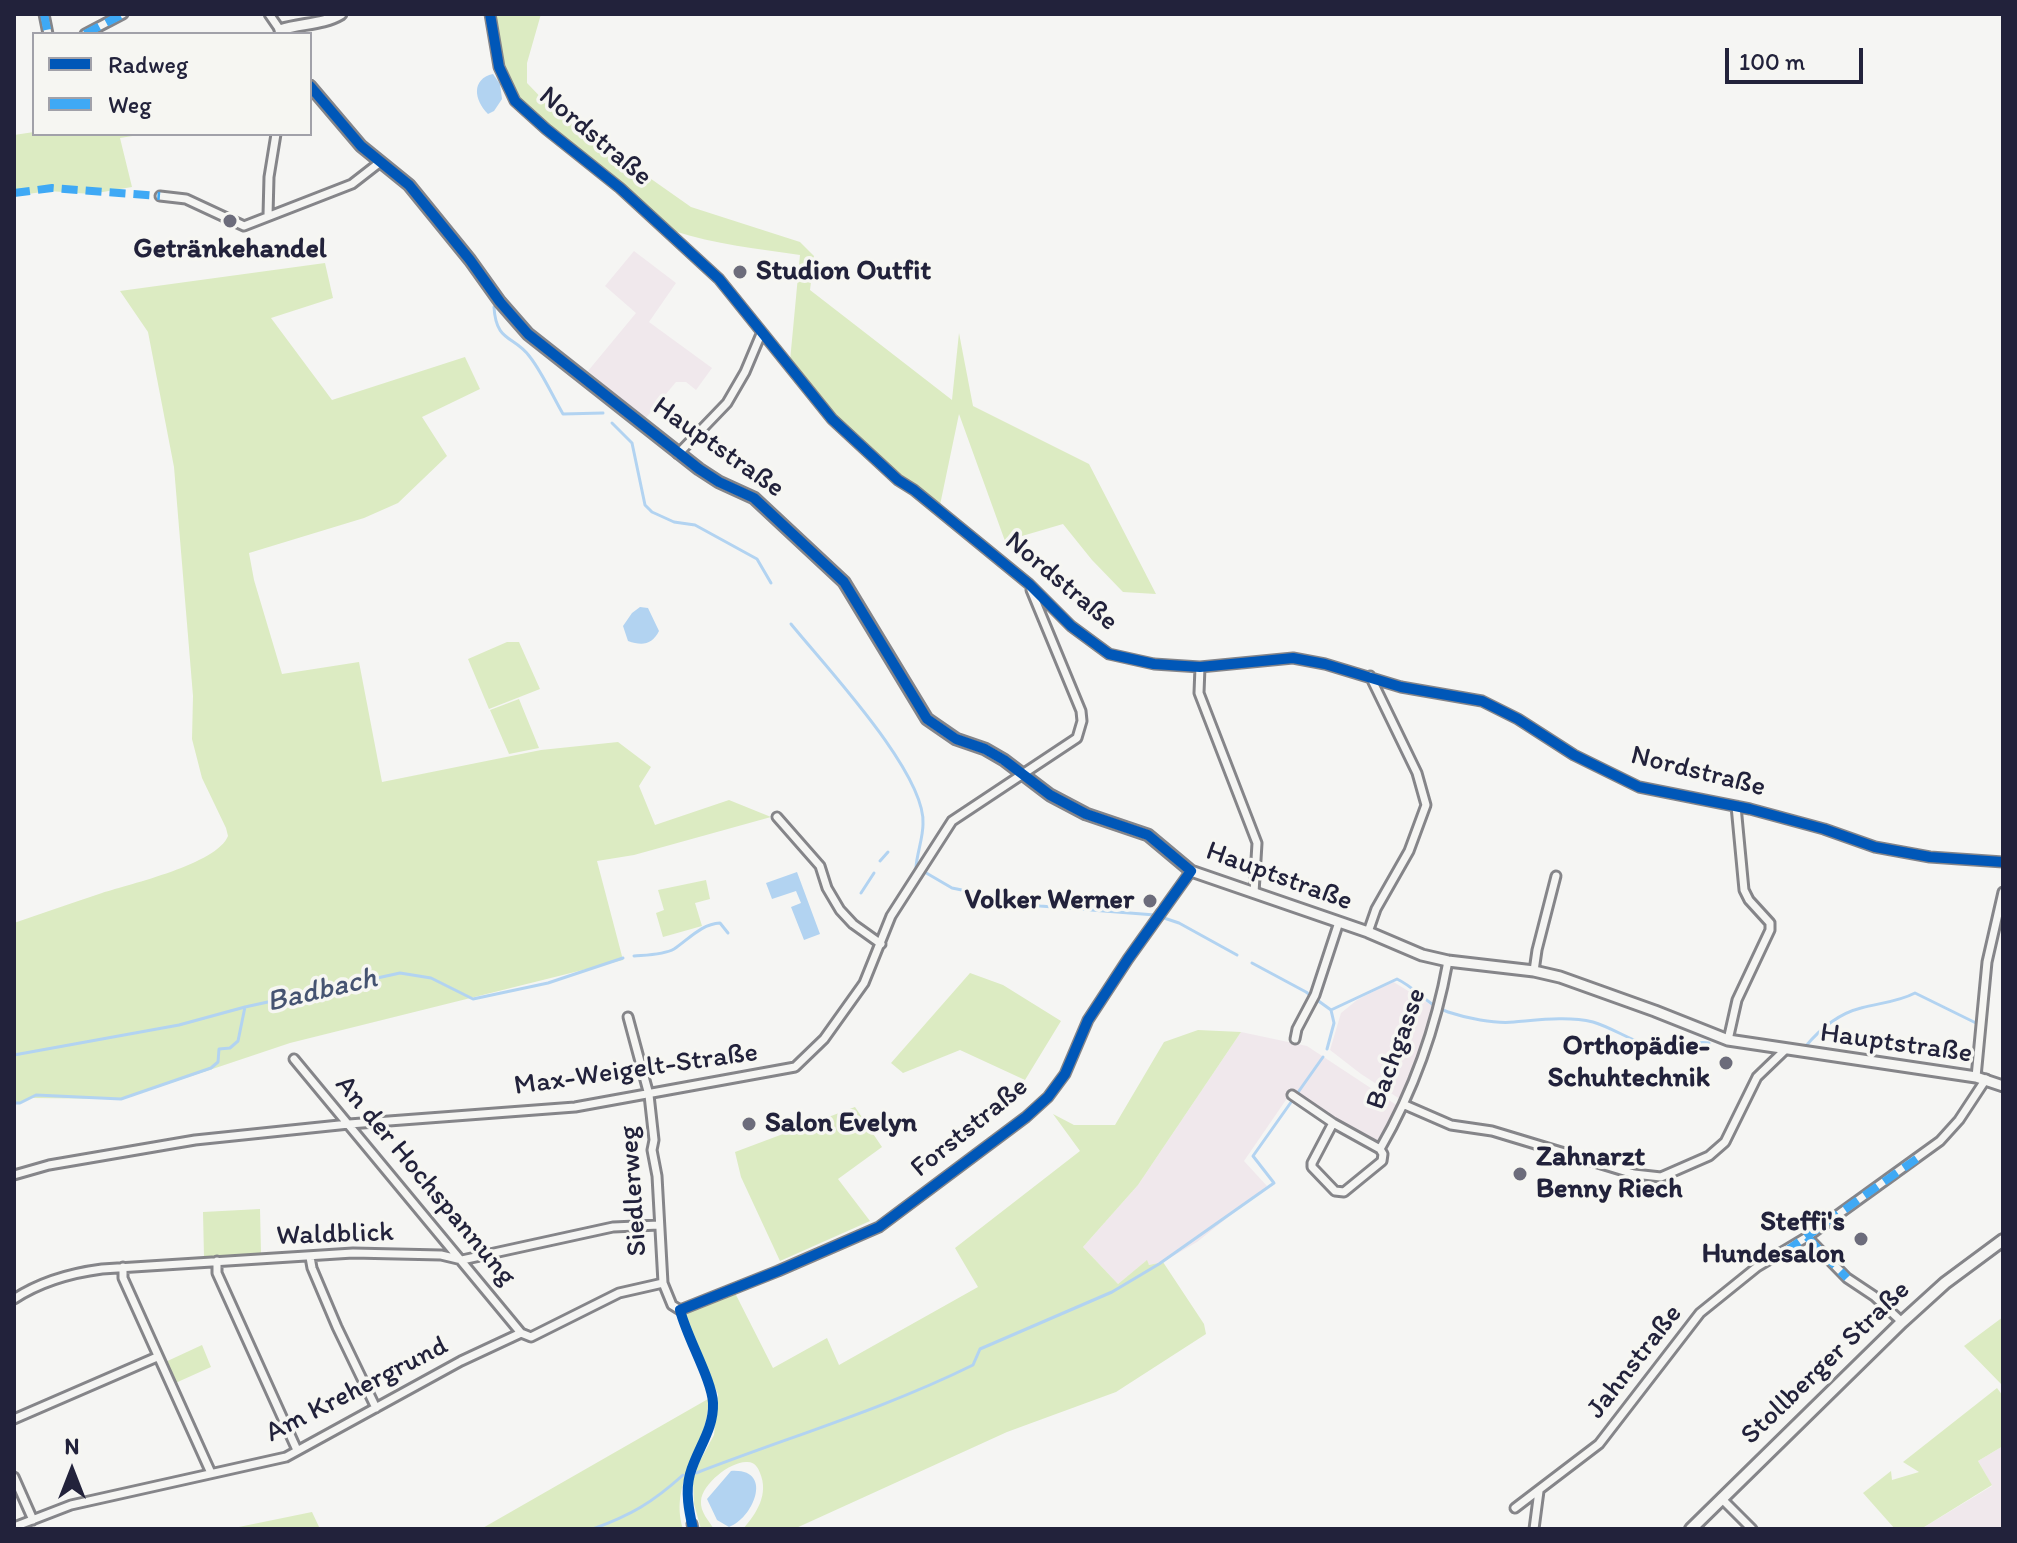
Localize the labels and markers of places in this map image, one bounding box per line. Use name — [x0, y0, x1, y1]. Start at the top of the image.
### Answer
marker: Getränkehandel — [221, 212, 239, 230]
place label: Getränkehandel — [133, 233, 327, 267]
place label: Studion Outfit — [756, 255, 931, 289]
marker: Studion Outfit — [731, 263, 749, 281]
place label: Volker Werner — [965, 884, 1134, 918]
marker: Volker Werner — [1141, 892, 1159, 910]
place label: Orthopädie- Schuhtechnik — [1548, 1030, 1710, 1096]
marker: Orthopädie- Schuhtechnik — [1717, 1054, 1735, 1072]
place label: Salon Evelyn — [765, 1107, 917, 1141]
marker: Salon Evelyn — [740, 1115, 758, 1133]
place label: Zahnarzt Benny Riech — [1536, 1141, 1683, 1207]
marker: Zahnarzt Benny Riech — [1511, 1165, 1529, 1183]
place label: Steffi's Hundesalon — [1702, 1206, 1845, 1272]
marker: Steffi's Hundesalon — [1852, 1230, 1870, 1248]

